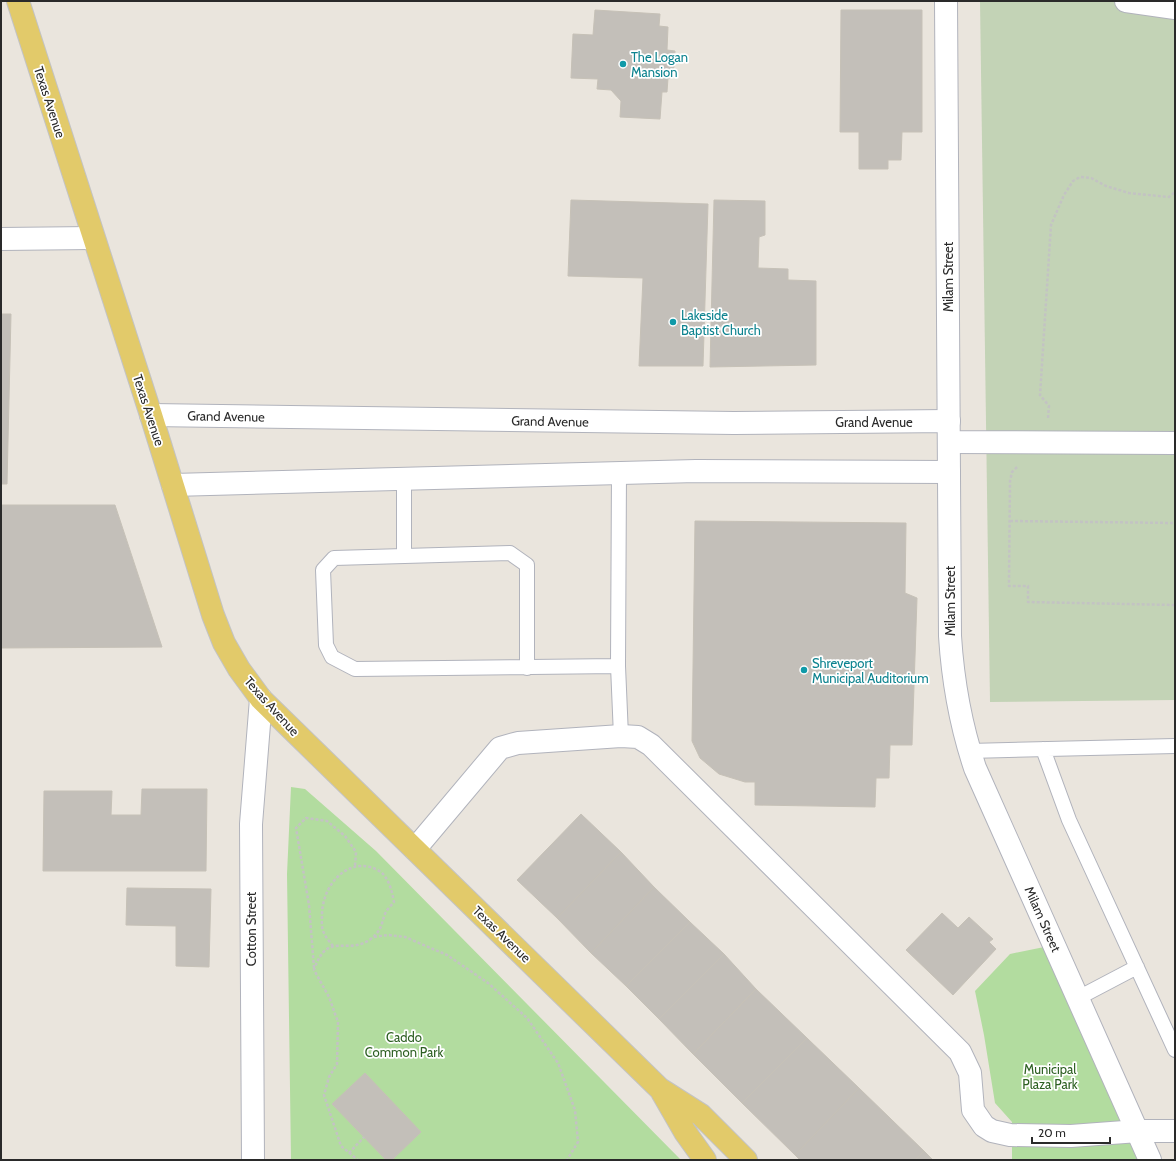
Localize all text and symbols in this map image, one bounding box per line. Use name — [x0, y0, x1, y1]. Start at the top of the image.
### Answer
place label: The Logan Mansion — [631, 49, 688, 80]
marker: The Logan Mansion — [618, 59, 628, 69]
street label: Texas Avenue — [31, 64, 69, 140]
street label: Milam Street — [940, 241, 956, 312]
place label: Lakeside Baptist Church — [681, 307, 761, 338]
marker: Lakeside Baptist Church — [668, 317, 678, 327]
street label: Texas Avenue — [130, 372, 168, 448]
street label: Grand Avenue — [187, 407, 265, 425]
street label: Grand Avenue — [511, 412, 589, 430]
street label: Grand Avenue — [835, 414, 913, 430]
street label: Milam Street — [942, 565, 958, 636]
place label: Shreveport Municipal Auditorium — [812, 655, 929, 686]
marker: Shreveport Municipal Auditorium — [799, 665, 809, 675]
street label: Texas Avenue — [241, 673, 303, 739]
street label: Milam Street — [1021, 884, 1065, 955]
street label: Cotton Street — [243, 891, 259, 966]
street label: Texas Avenue — [470, 902, 535, 966]
park label: Caddo Common Park — [365, 1029, 443, 1060]
park label: Municipal Plaza Park — [1022, 1061, 1078, 1092]
scale bar — [1032, 1119, 1110, 1145]
text: 20 m — [1038, 1125, 1066, 1140]

